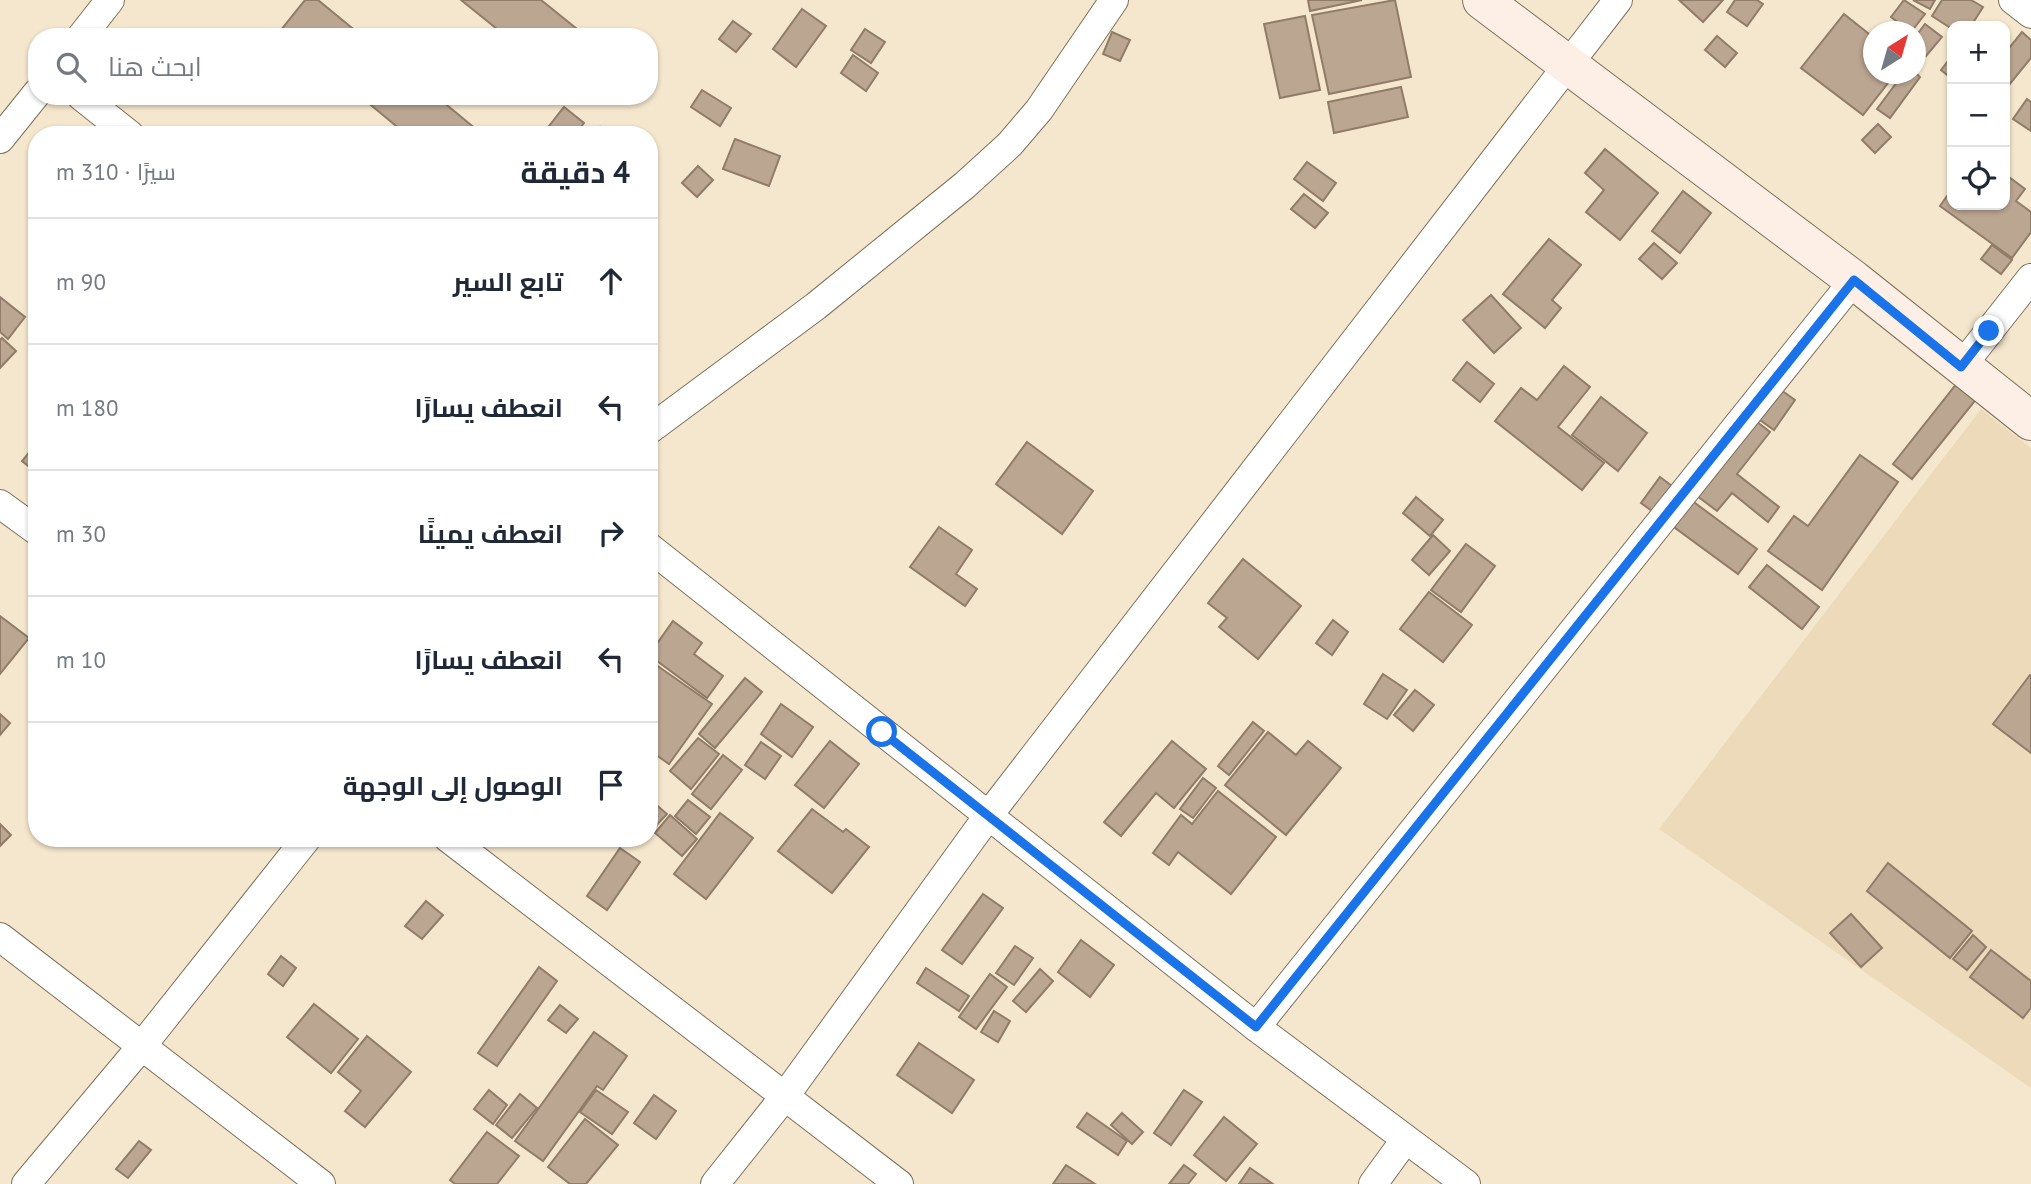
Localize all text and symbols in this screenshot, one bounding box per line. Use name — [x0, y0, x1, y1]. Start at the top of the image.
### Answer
north arrow — [1863, 21, 1926, 84]
map controls — [1947, 21, 2010, 210]
button: + — [1947, 21, 2010, 84]
search box — [28, 28, 658, 105]
icon: search — [52, 48, 90, 86]
text: ابحث هنا — [108, 50, 202, 83]
button: − — [1947, 84, 2010, 147]
button: locate — [1947, 147, 2010, 210]
text: 4 دقيقة — [521, 152, 630, 191]
text: سيرًا · 310 m — [56, 157, 176, 186]
icon: ahead — [592, 262, 630, 300]
text: تابع السير — [453, 265, 563, 298]
text: 90 m — [56, 267, 106, 296]
route end — [1973, 315, 2004, 346]
icon: left — [592, 388, 630, 426]
text: انعطف يسارًا — [415, 391, 563, 424]
text: 180 m — [56, 393, 118, 422]
icon: right — [592, 514, 630, 552]
text: انعطف يمينًا — [418, 517, 563, 550]
text: 30 m — [56, 519, 106, 548]
icon: left — [592, 640, 630, 678]
text: انعطف يسارًا — [415, 643, 563, 676]
text: 10 m — [56, 645, 106, 674]
route start — [866, 716, 897, 747]
icon: arrive — [592, 766, 630, 804]
text: الوصول إلى الوجهة — [343, 769, 563, 802]

